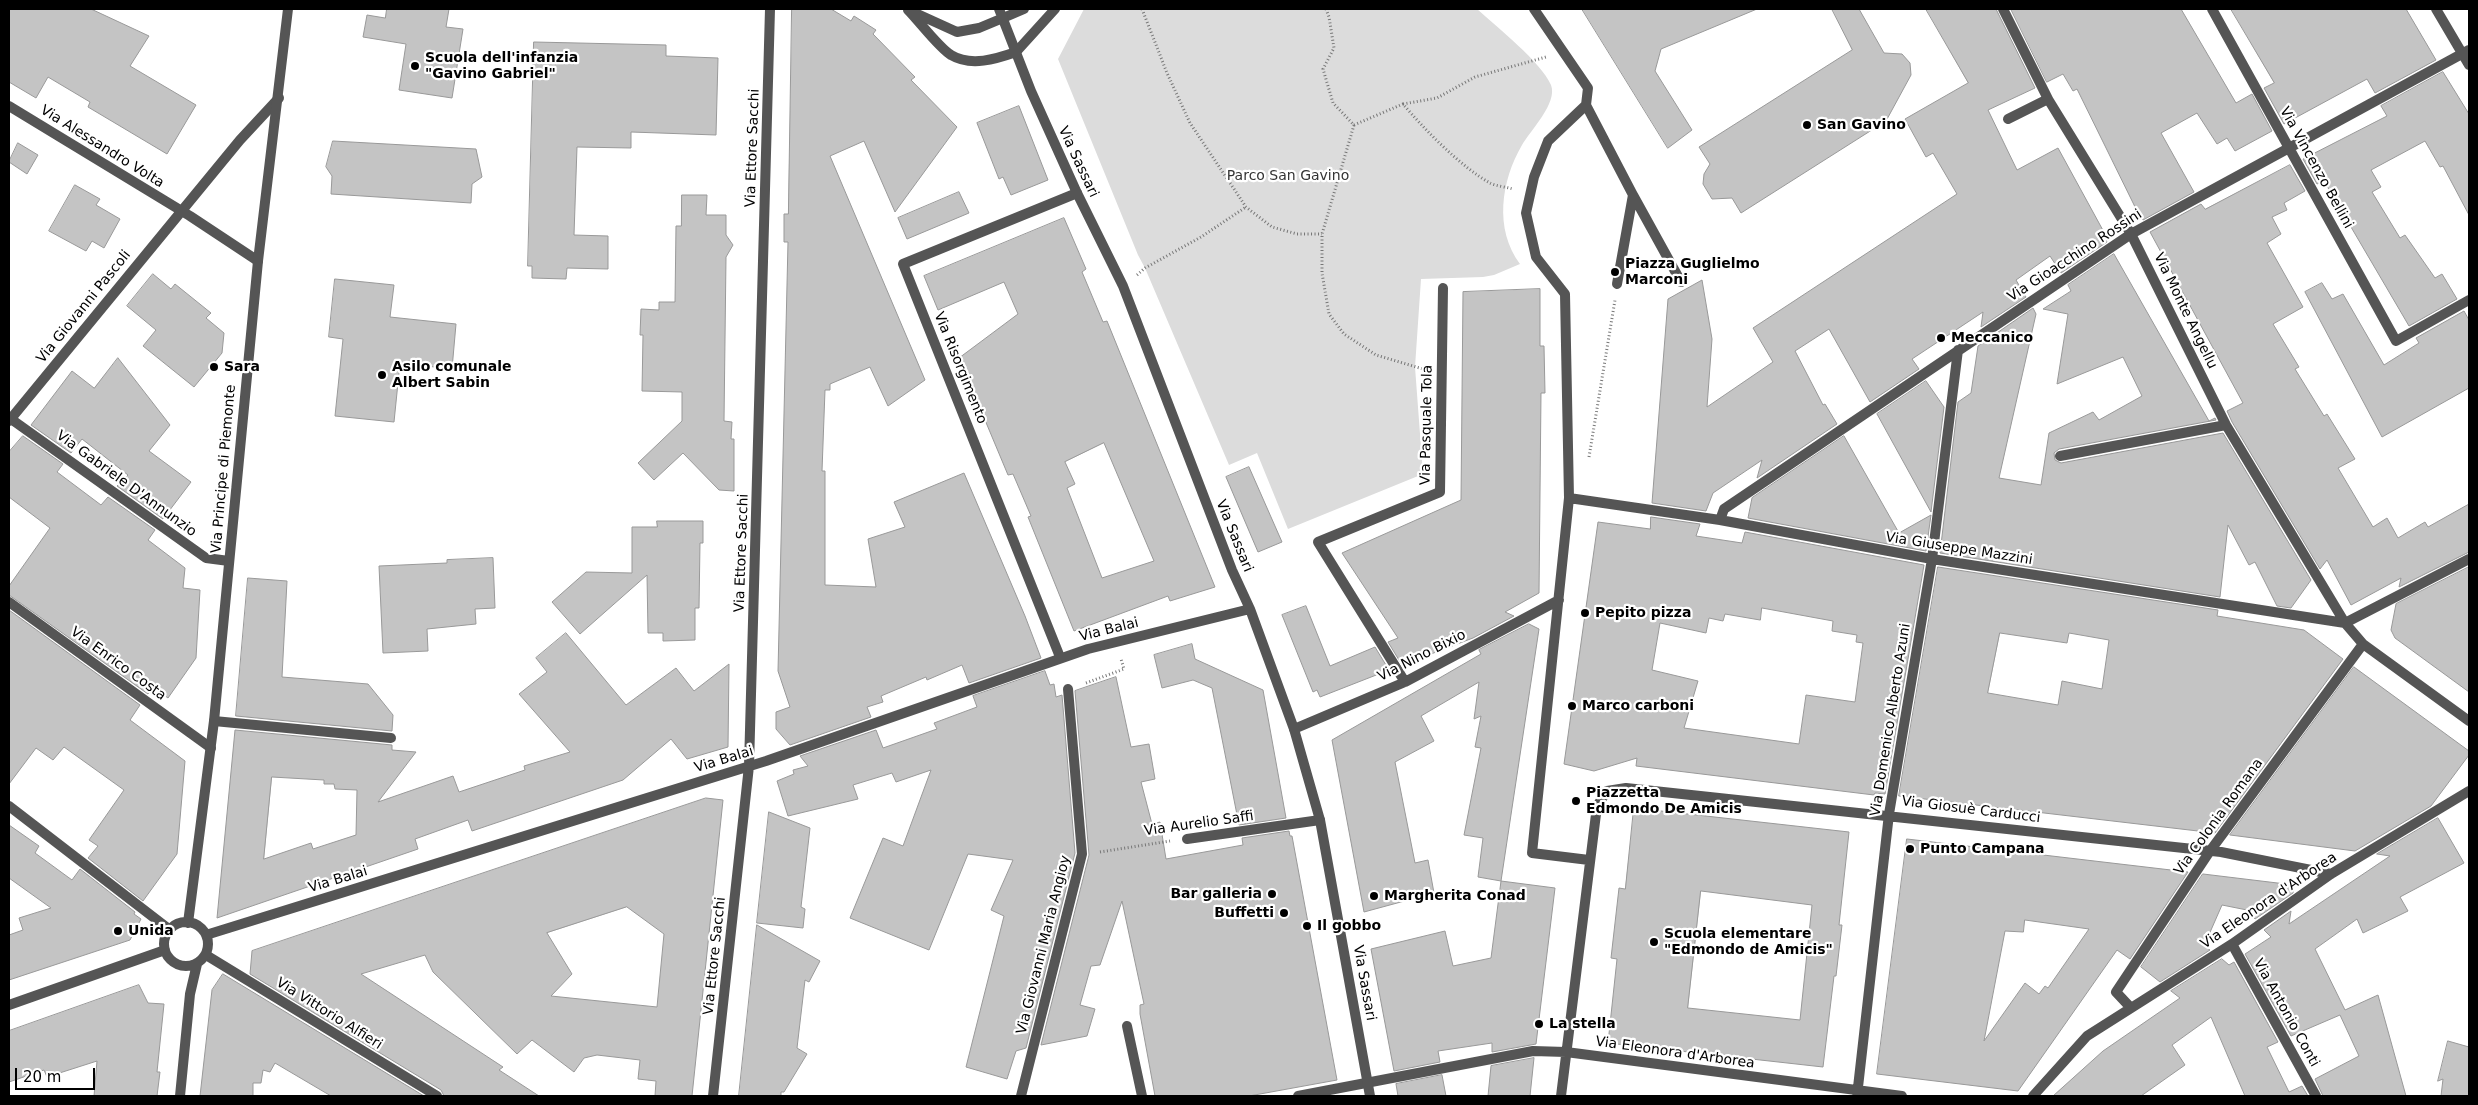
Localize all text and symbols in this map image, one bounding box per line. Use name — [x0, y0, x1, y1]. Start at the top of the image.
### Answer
place label: Scuola dell'infanzia "Gavino Gabriel" — [425, 50, 578, 82]
marker: Scuola dell'infanzia "Gavino Gabriel" — [409, 60, 421, 72]
street label: Via Ettore Sacchi — [743, 88, 763, 208]
street label: Via Alessandro Volta — [37, 102, 167, 192]
street label: Via Vincenzo Bellini — [2276, 104, 2356, 232]
place label: San Gavino — [1817, 117, 1906, 133]
marker: San Gavino — [1801, 119, 1813, 131]
street label: Via Sassari — [1054, 124, 1102, 200]
park label: Parco San Gavino — [1227, 168, 1349, 184]
street label: Via Gioacchino Rossini — [2005, 206, 2145, 306]
street label: Via Giovanni Pascoli — [33, 247, 135, 367]
street label: Via Monte Angellu — [2150, 250, 2220, 372]
place label: Piazza Guglielmo Marconi — [1625, 256, 1760, 288]
marker: Piazza Guglielmo Marconi — [1609, 266, 1621, 278]
street label: Via Risorgimento — [930, 310, 990, 426]
place label: Meccanico — [1951, 330, 2033, 346]
marker: Meccanico — [1935, 332, 1947, 344]
place label: Sara — [224, 359, 260, 375]
place label: Asilo comunale Albert Sabin — [392, 359, 511, 392]
marker: Sara — [208, 361, 220, 373]
street label: Via Pasquale Tola — [1418, 365, 1436, 485]
marker: Asilo comunale Albert Sabin — [376, 369, 388, 381]
street label: Via Principe di Piemonte — [208, 384, 240, 554]
street label: Via Gabriele D'Annunzio — [53, 427, 199, 541]
street label: Via Ettore Sacchi — [732, 493, 752, 613]
street label: Via Sassari — [1212, 497, 1256, 575]
street label: Via Giuseppe Mazzini — [1884, 529, 2034, 569]
place label: Pepito pizza — [1595, 605, 1691, 621]
marker: Pepito pizza — [1579, 607, 1591, 619]
street label: Via Balai — [1078, 615, 1140, 645]
street label: Via Domenico Alberto Azuni — [1867, 622, 1915, 818]
street label: Via Enrico Costa — [67, 624, 169, 704]
street label: Via Nino Bixio — [1375, 627, 1469, 685]
place label: Marco carboni — [1582, 698, 1694, 714]
marker: Marco carboni — [1566, 700, 1578, 712]
street label: Via Balai — [693, 743, 755, 777]
street label: Via Colonia Romana — [2171, 755, 2267, 879]
place label: Piazzetta Edmondo De Amicis — [1586, 785, 1742, 818]
street label: Via Giosuè Carducci — [1901, 793, 2041, 827]
marker: Piazzetta Edmondo De Amicis — [1570, 795, 1582, 807]
street label: Via Aurelio Saffi — [1143, 808, 1255, 840]
place label: Punto Campana — [1920, 841, 2045, 857]
marker: Punto Campana — [1904, 843, 1916, 855]
street label: Via Eleonora d'Arborea — [2198, 849, 2340, 953]
street label: Via Giovanni Maria Angioy — [1014, 854, 1074, 1036]
street label: Via Balai — [307, 863, 369, 897]
place label: Bar galleria — [1170, 886, 1262, 902]
marker: Bar galleria — [1266, 888, 1278, 900]
place label: Margherita Conad — [1384, 888, 1526, 904]
marker: Margherita Conad — [1368, 890, 1380, 902]
street label: Via Ettore Sacchi — [700, 896, 730, 1016]
place label: Buffetti — [1214, 905, 1274, 921]
marker: Buffetti — [1278, 907, 1290, 919]
place label: Il gobbo — [1317, 918, 1381, 934]
marker: Il gobbo — [1301, 920, 1313, 932]
place label: Unida — [128, 923, 174, 939]
marker: Unida — [112, 925, 124, 937]
place label: Scuola elementare "Edmondo de Amicis" — [1664, 926, 1833, 959]
marker: Scuola elementare "Edmondo de Amicis" — [1648, 936, 1660, 948]
street label: Via Sassari — [1349, 944, 1379, 1022]
street label: Via Antonio Conti — [2249, 956, 2323, 1070]
street label: Via Vittorio Alfieri — [273, 975, 385, 1053]
place label: La stella — [1549, 1016, 1616, 1032]
marker: La stella — [1533, 1018, 1545, 1030]
street label: Via Eleonora d'Arborea — [1594, 1034, 1756, 1072]
scale bar — [18, 1058, 98, 1090]
text: 20 m — [23, 1068, 61, 1086]

